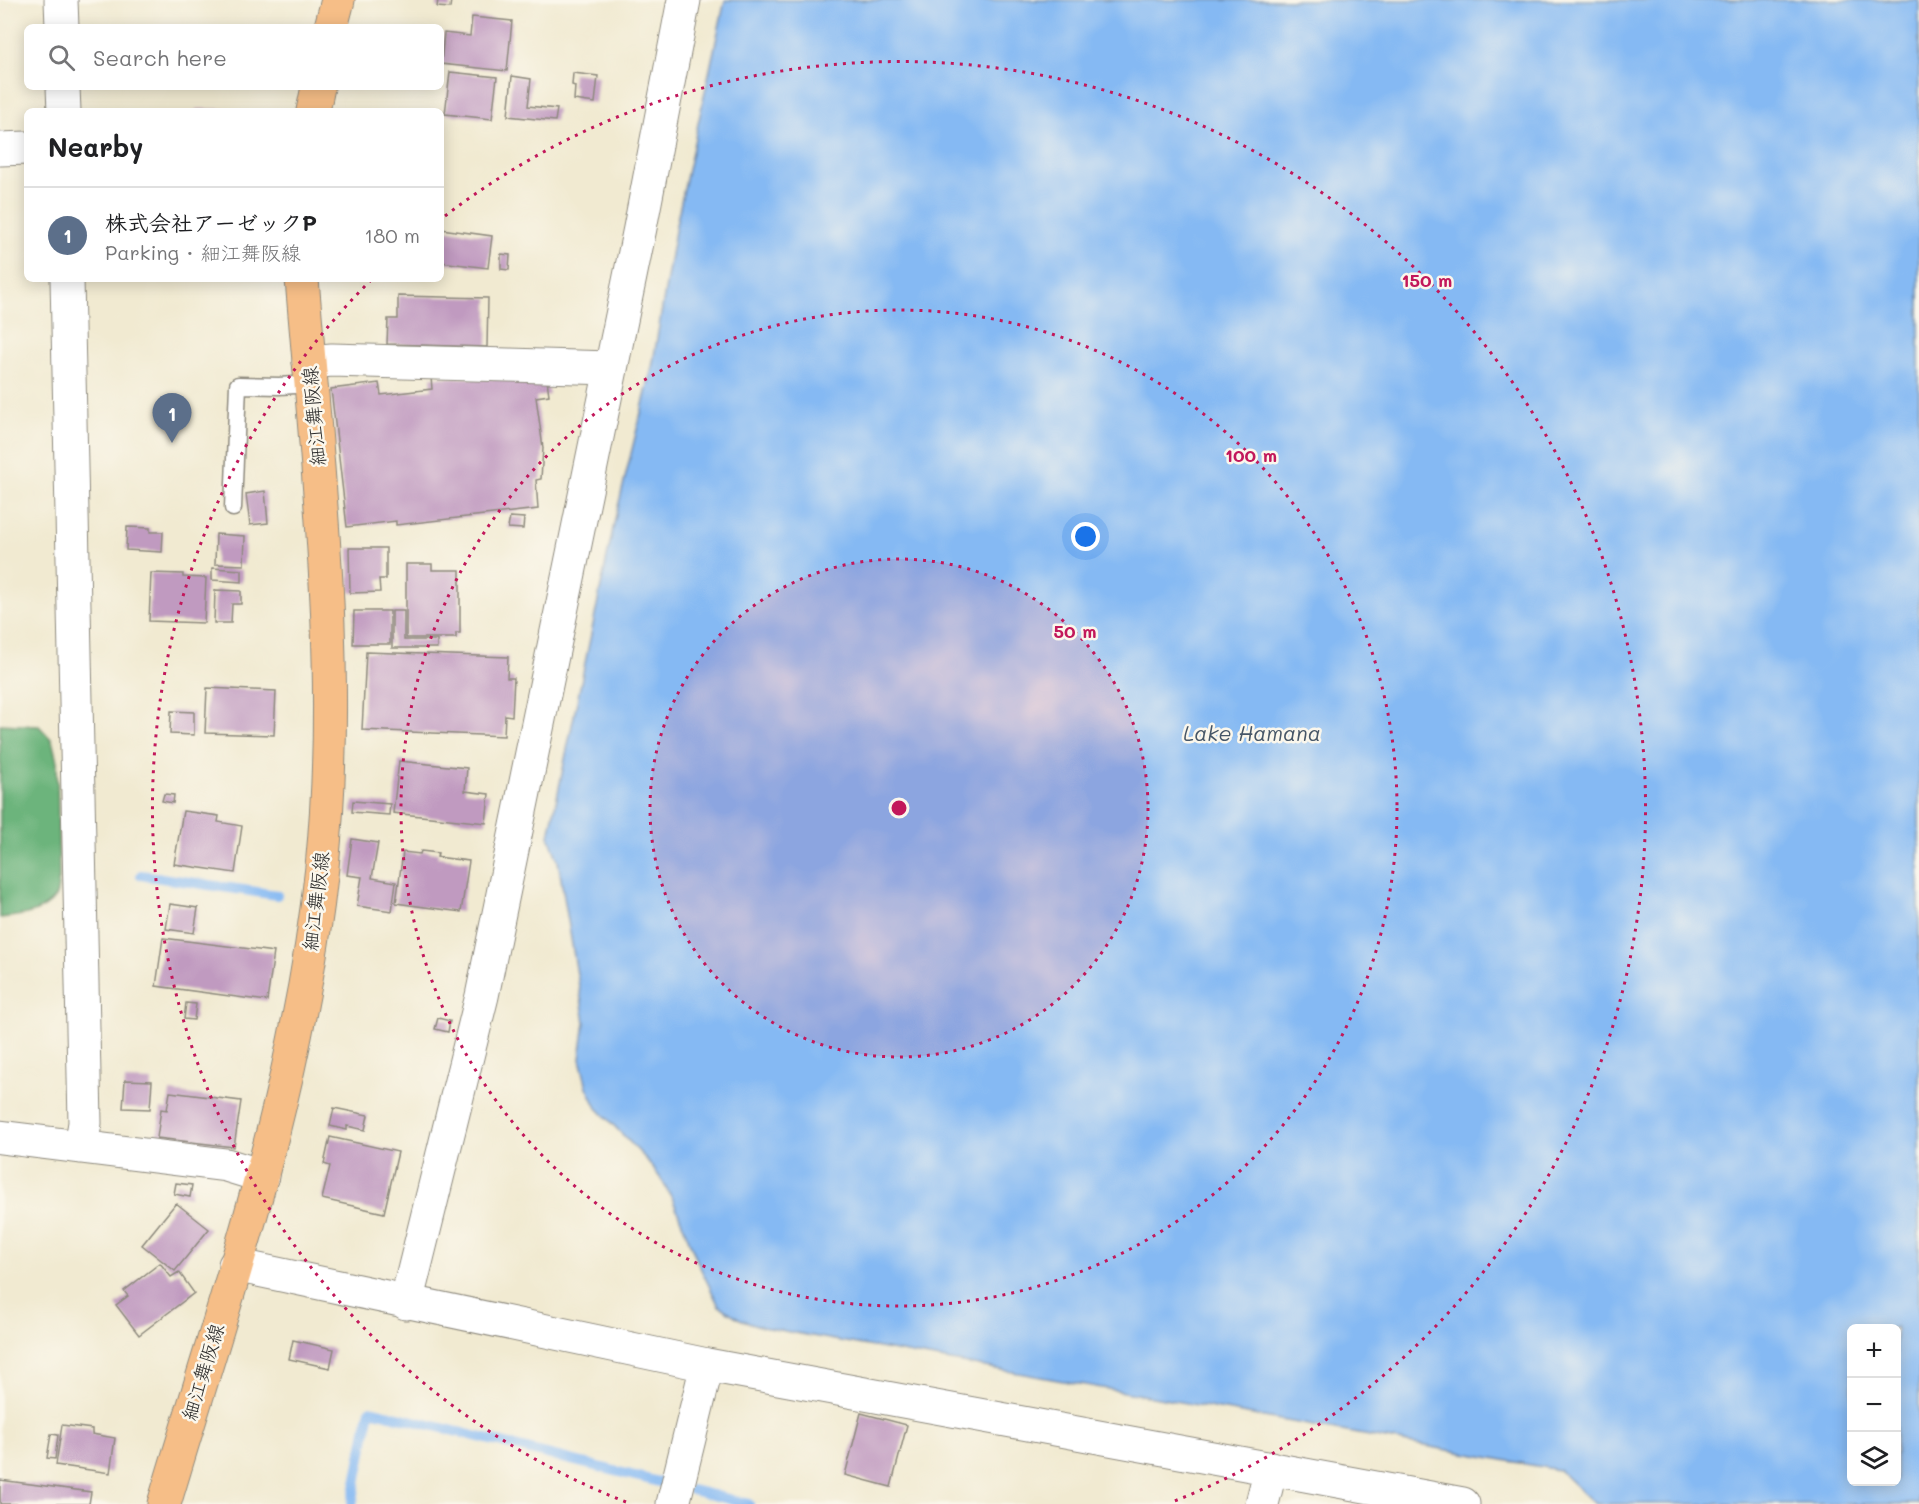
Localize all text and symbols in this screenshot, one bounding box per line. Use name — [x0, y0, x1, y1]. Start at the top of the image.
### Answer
search box — [24, 24, 444, 90]
icon: search — [45, 41, 78, 74]
text: Search here — [93, 43, 227, 72]
text: Nearby — [48, 130, 143, 164]
text: 株式会社アーゼックP — [105, 208, 317, 237]
text: 1 — [63, 222, 72, 248]
text: 180 m — [364, 222, 420, 248]
text: Parking · 細江舞阪線 — [105, 239, 301, 265]
text: 150 m — [1402, 268, 1452, 292]
street label: 細江舞阪線 — [296, 365, 330, 467]
pin: 1 — [152, 394, 192, 443]
text: 100 m — [1225, 443, 1277, 467]
your location — [1071, 522, 1100, 551]
text: 50 m — [1054, 619, 1096, 643]
water label: Lake Hamana — [1183, 719, 1321, 746]
centre of rings — [889, 798, 909, 818]
street label: 細江舞阪線 — [296, 850, 334, 952]
street label: 細江舞阪線 — [175, 1320, 229, 1423]
map controls — [1847, 1324, 1901, 1486]
button: + — [1847, 1324, 1901, 1378]
button: − — [1847, 1378, 1901, 1432]
button: layers — [1847, 1432, 1901, 1486]

